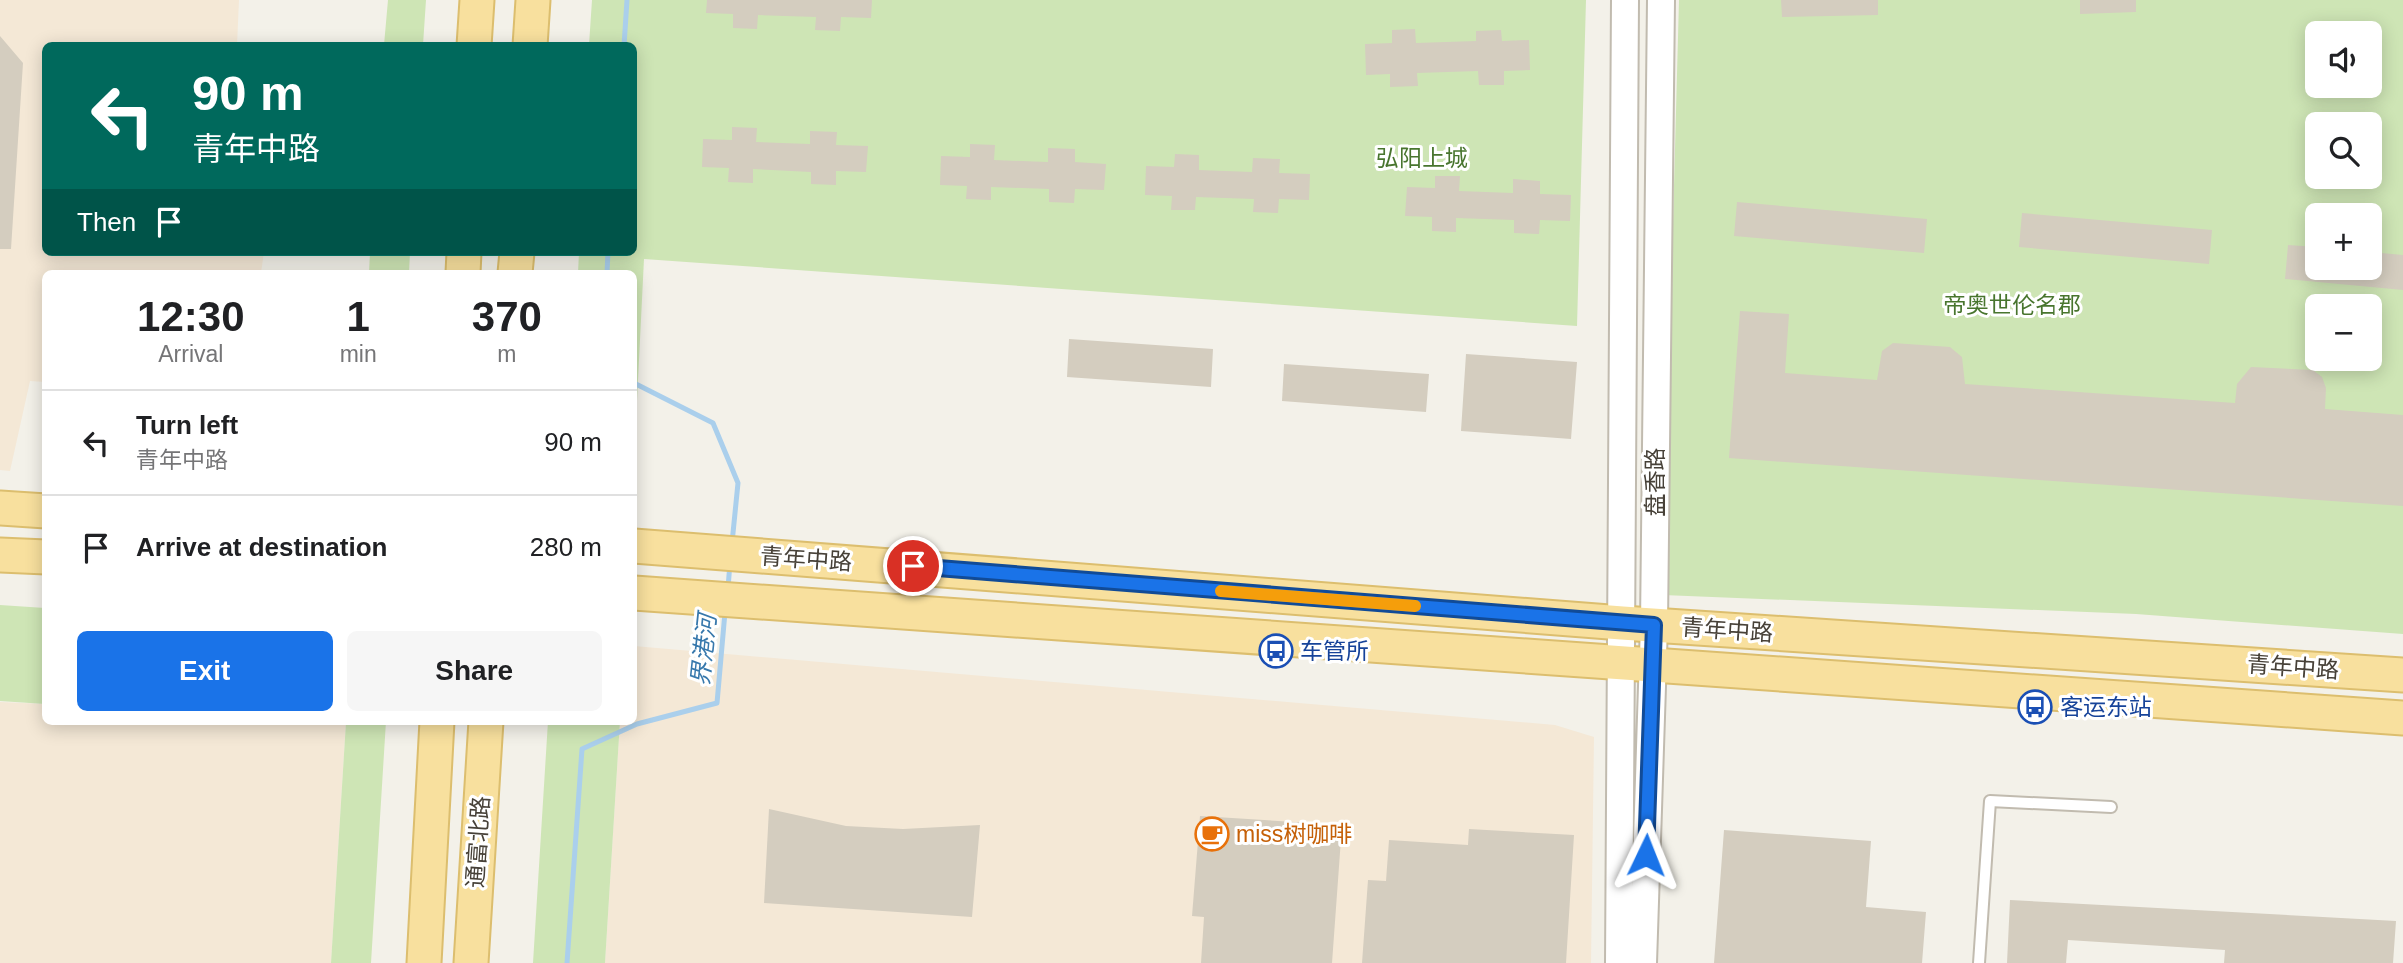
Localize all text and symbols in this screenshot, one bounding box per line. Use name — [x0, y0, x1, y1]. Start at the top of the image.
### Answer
map controls — [2305, 21, 2382, 371]
button: sound — [2305, 21, 2382, 98]
text: 90 m — [192, 66, 304, 120]
icon: left — [77, 70, 168, 161]
button: search — [2305, 112, 2382, 189]
text: 青年中路 — [192, 131, 320, 167]
park label: 弘阳上城 — [1376, 145, 1468, 171]
icon: arrive — [150, 203, 188, 241]
button: + — [2305, 203, 2382, 280]
text: Then — [77, 207, 136, 237]
park label: 帝奥世伦名郡 — [1943, 292, 2081, 318]
text: 12:30 — [137, 293, 245, 340]
text: 1 — [346, 293, 370, 340]
text: 370 — [472, 293, 542, 340]
button: − — [2305, 294, 2382, 371]
text: Arrival — [158, 341, 223, 367]
text: min — [340, 341, 377, 367]
text: m — [497, 341, 516, 367]
text: Turn left — [136, 410, 238, 440]
icon: left — [77, 424, 115, 462]
text: 90 m — [544, 427, 602, 457]
text: 青年中路 — [136, 447, 228, 473]
street label: 盘香路 — [1642, 448, 1668, 517]
icon: arrive — [77, 529, 115, 567]
text: Arrive at destination — [136, 532, 387, 562]
text: 280 m — [530, 532, 602, 562]
pin — [883, 536, 943, 596]
street label: 青年中路 — [759, 543, 853, 575]
icon: arrive — [894, 547, 932, 585]
water label: 界港河 — [686, 609, 721, 687]
street label: 青年中路 — [1680, 614, 1774, 646]
button: Exit — [77, 631, 333, 711]
button: Share — [347, 631, 602, 711]
bus stop icon: 车管所 — [1257, 632, 1295, 670]
place label: 车管所 — [1300, 638, 1369, 664]
street label: 青年中路 — [2246, 651, 2340, 683]
bus stop icon: 客运东站 — [2016, 688, 2054, 726]
place label: 客运东站 — [2060, 694, 2152, 720]
street label: 通富北路 — [462, 795, 494, 889]
cafe icon: miss树咖啡 — [1193, 815, 1231, 853]
position arrow — [1609, 818, 1683, 892]
place label: miss树咖啡 — [1236, 821, 1352, 847]

